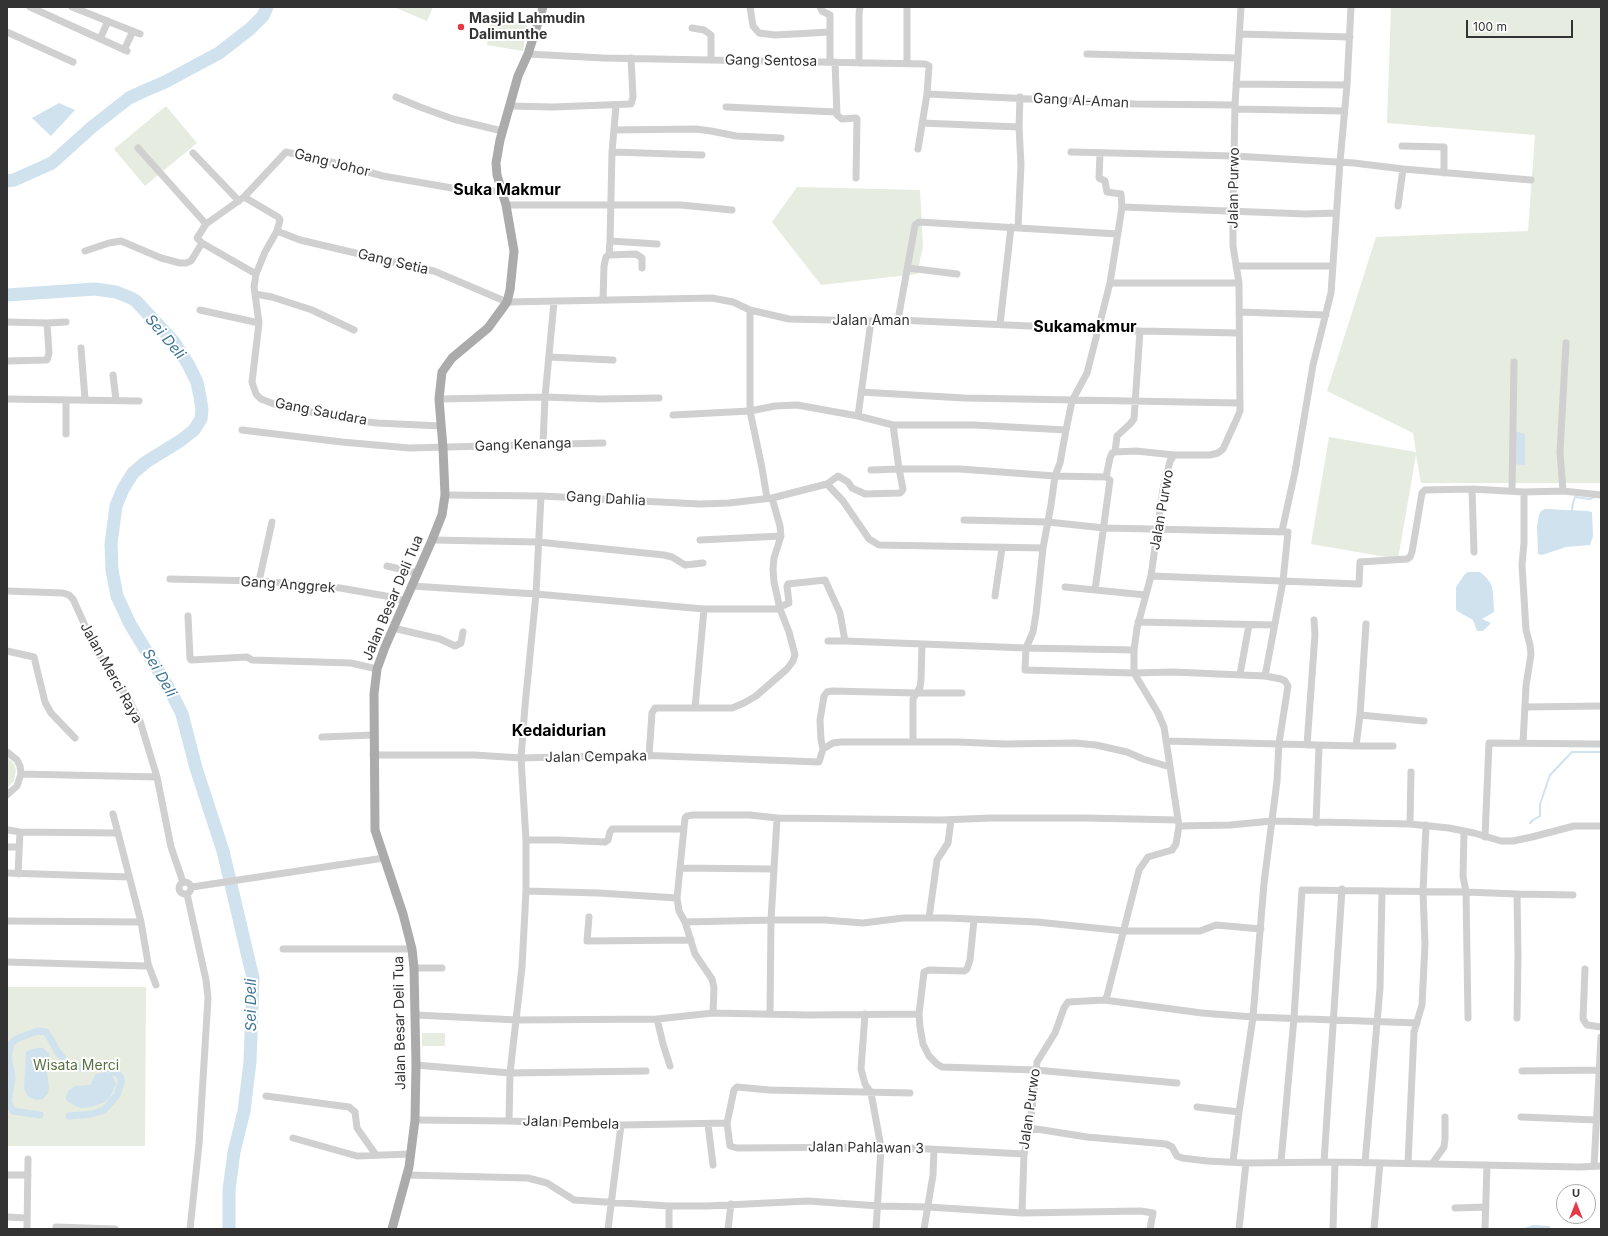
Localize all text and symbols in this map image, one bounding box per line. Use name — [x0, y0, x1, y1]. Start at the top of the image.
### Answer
place label: Masjid Lahmudin Dalimunthe — [469, 11, 585, 44]
scale bar — [1468, 12, 1575, 38]
text: 100 m — [1473, 19, 1507, 34]
marker: Masjid Lahmudin Dalimunthe — [456, 22, 466, 32]
street label: Gang Sentosa — [725, 52, 817, 70]
street label: Gang Al-Aman — [1033, 90, 1129, 112]
street label: Gang Johor — [292, 145, 372, 181]
street label: Jalan Purwo — [1225, 147, 1243, 229]
district label: Suka Makmur — [453, 180, 561, 200]
street label: Gang Setia — [356, 246, 430, 278]
water label: Sei Deli — [141, 311, 189, 363]
street label: Jalan Aman — [832, 313, 910, 329]
district label: Sukamakmur — [1033, 317, 1137, 337]
street label: Gang Saudara — [273, 395, 369, 429]
street label: Gang Kenanga — [474, 435, 572, 455]
street label: Jalan Purwo — [1147, 468, 1177, 552]
street label: Gang Dahlia — [566, 489, 646, 509]
street label: Jalan Besar Deli Tua — [359, 533, 427, 663]
street label: Gang Anggrek — [240, 573, 336, 597]
street label: Jalan Merci Raya — [76, 620, 146, 726]
water label: Sei Deli — [138, 646, 180, 700]
district label: Kedaidurian — [512, 721, 606, 741]
street label: Jalan Cempaka — [545, 748, 647, 766]
street label: Jalan Besar Deli Tua — [390, 956, 410, 1090]
water label: Sei Deli — [242, 979, 260, 1031]
park label: Wisata Merci — [33, 1058, 119, 1074]
street label: Jalan Purwo — [1016, 1067, 1044, 1151]
street label: Jalan Pembela — [522, 1113, 620, 1133]
street label: Jalan Pahlawan 3 — [808, 1139, 924, 1157]
north arrow — [1556, 1184, 1596, 1224]
text: U — [1572, 1186, 1580, 1200]

